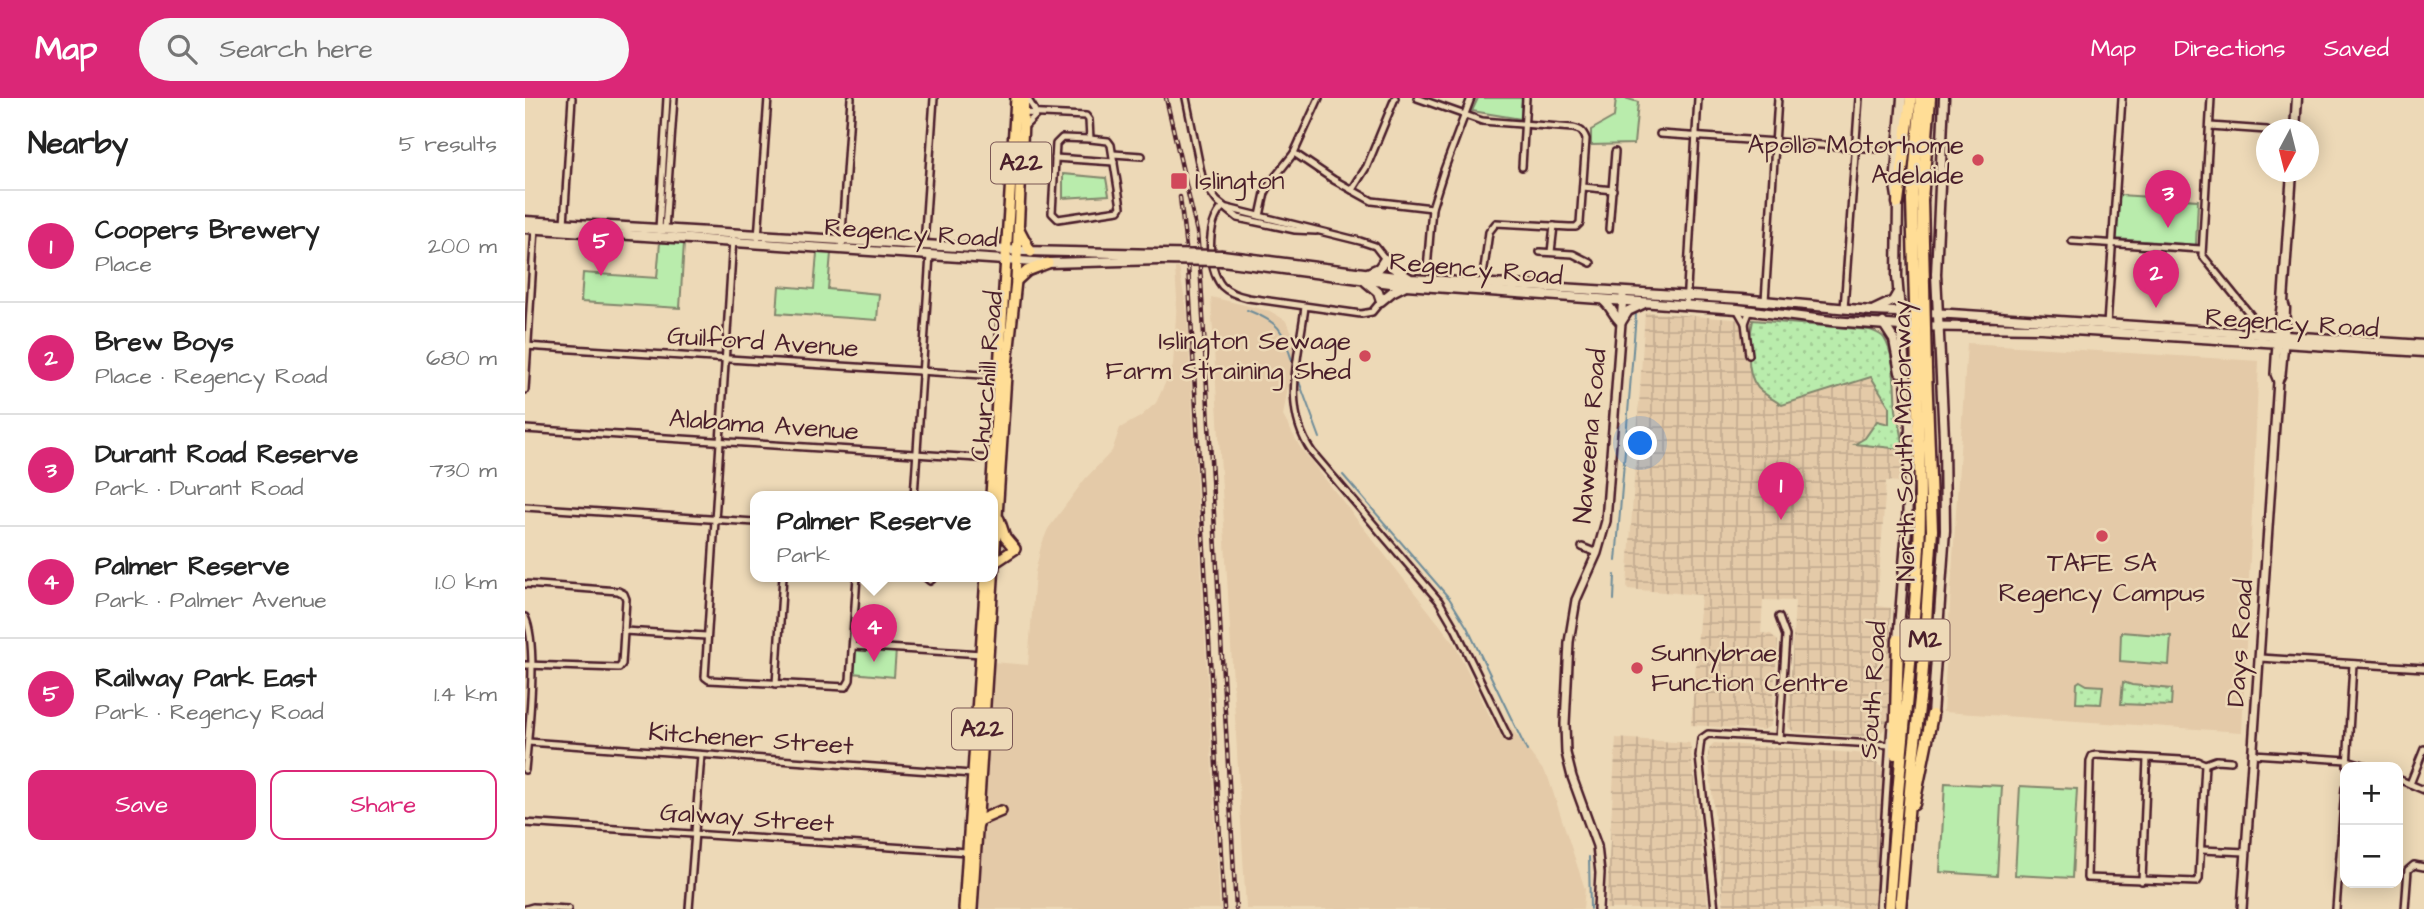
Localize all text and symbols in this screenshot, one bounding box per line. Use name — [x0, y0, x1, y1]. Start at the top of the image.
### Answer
search box — [139, 18, 629, 81]
text: Map — [35, 26, 97, 72]
icon: search — [163, 30, 201, 68]
text: Search here — [219, 31, 373, 67]
text: Map — [2091, 32, 2136, 66]
text: Directions — [2174, 32, 2286, 66]
text: Saved — [2324, 32, 2389, 66]
north arrow — [2256, 119, 2319, 182]
text: Nearby — [28, 123, 128, 165]
place label: Apollo Motorhome Adelaide — [1748, 127, 1964, 193]
text: 5 results — [399, 128, 497, 160]
road number: A22 — [991, 142, 1051, 184]
marker: Apollo Motorhome Adelaide — [1970, 152, 1986, 168]
place label: Islington — [1195, 163, 1285, 201]
pin: 3 — [2145, 170, 2191, 228]
marker: Islington — [1169, 171, 1189, 191]
street label: Regency Road — [823, 209, 999, 259]
text: Coopers Brewery — [95, 212, 320, 248]
pin: 5 — [578, 218, 624, 276]
text: 1 — [50, 230, 52, 262]
text: 200 m — [428, 230, 497, 262]
street label: Regency Road — [1388, 243, 1564, 297]
text: Place — [95, 248, 152, 280]
pin: 2 — [2133, 250, 2179, 308]
street label: Churchill Road — [962, 290, 1012, 462]
street label: Regency Road — [2204, 299, 2380, 349]
street label: North South Motorway — [1884, 300, 1926, 582]
street label: Guilford Avenue — [666, 317, 860, 367]
place label: Islington Sewage Farm Straining Shed — [1105, 323, 1351, 391]
text: Brew Boys — [95, 324, 234, 360]
text: 2 — [44, 342, 58, 374]
text: 680 m — [426, 342, 497, 374]
street label: Naweena Road — [1564, 347, 1616, 525]
marker: Islington Sewage Farm Straining Shed — [1357, 348, 1373, 364]
text: Place · Regency Road — [95, 360, 328, 392]
street label: Alabama Avenue — [668, 400, 860, 450]
your location — [1623, 426, 1657, 460]
text: Durant Road Reserve — [95, 436, 358, 472]
text: 3 — [45, 454, 57, 486]
text: 730 m — [430, 454, 497, 486]
pin: 1 — [1758, 462, 1804, 520]
text: Park · Durant Road — [95, 472, 304, 504]
popup — [750, 491, 998, 582]
text: Palmer Reserve — [777, 503, 971, 539]
marker: TAFE SA Regency Campus — [2094, 528, 2110, 544]
text: Park — [777, 539, 830, 571]
place label: TAFE SA Regency Campus — [1999, 545, 2205, 613]
text: Palmer Reserve — [95, 548, 290, 584]
text: 4 — [43, 566, 59, 598]
text: 1.0 km — [435, 566, 497, 598]
street label: Days Road — [2218, 578, 2264, 708]
text: Park · Palmer Avenue — [95, 584, 327, 616]
pin: 4 — [851, 604, 897, 662]
street label: South Road — [1850, 620, 1896, 760]
road number: M2 — [1901, 620, 1949, 660]
place label: Sunnybrae Function Centre — [1651, 635, 1849, 701]
text: Railway Park East — [95, 660, 316, 696]
marker: Sunnybrae Function Centre — [1629, 660, 1645, 676]
text: 5 — [43, 678, 59, 710]
text: 1.4 km — [434, 678, 497, 710]
text: Park · Regency Road — [95, 696, 324, 728]
road number: A22 — [952, 708, 1012, 750]
street label: Kitchener Street — [647, 714, 855, 764]
map controls — [2340, 762, 2403, 888]
button: + — [2340, 762, 2403, 825]
button: Save — [28, 770, 256, 840]
button: Share — [270, 770, 497, 840]
street label: Galway Street — [659, 794, 836, 844]
button: − — [2340, 825, 2403, 888]

